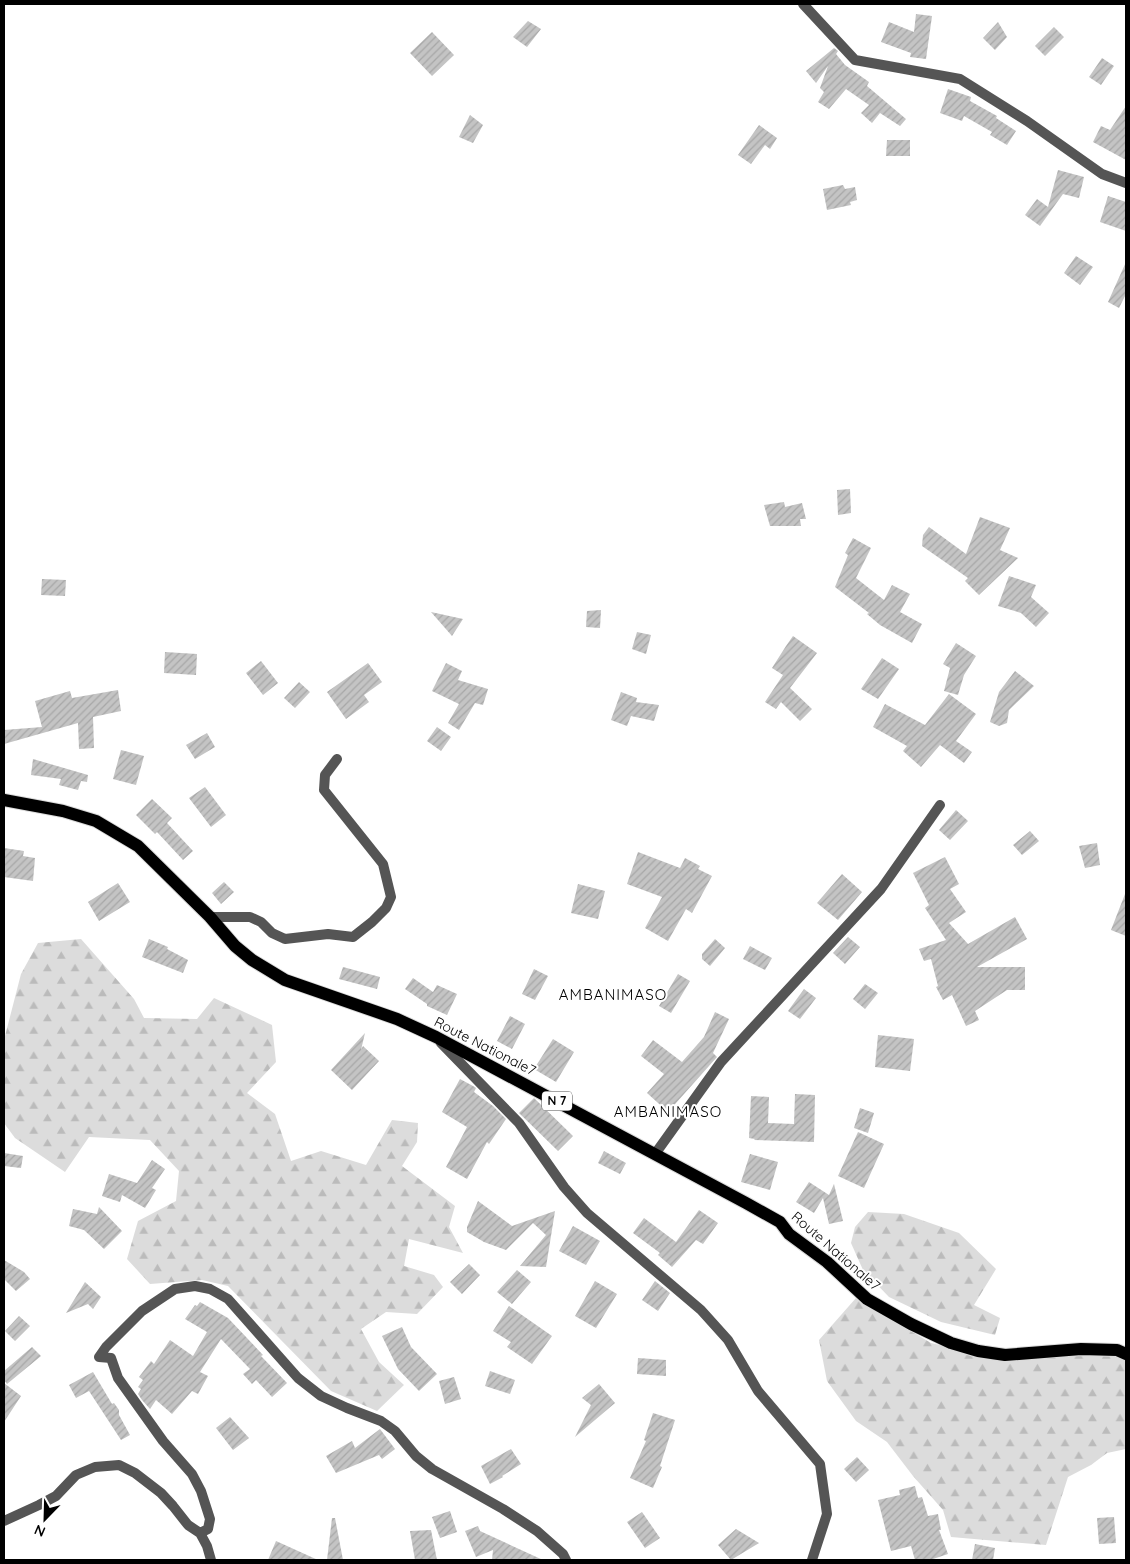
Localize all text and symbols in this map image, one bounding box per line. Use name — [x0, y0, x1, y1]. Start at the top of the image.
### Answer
district label: AMBANIMASO — [559, 985, 667, 1004]
street label: Route Nationale7 — [431, 1013, 539, 1079]
road number: N 7 — [542, 1092, 572, 1110]
district label: AMBANIMASO — [614, 1102, 722, 1121]
street label: Route Nationale7 — [788, 1208, 884, 1294]
north arrow — [20, 1494, 70, 1544]
text: N — [32, 1521, 48, 1541]

